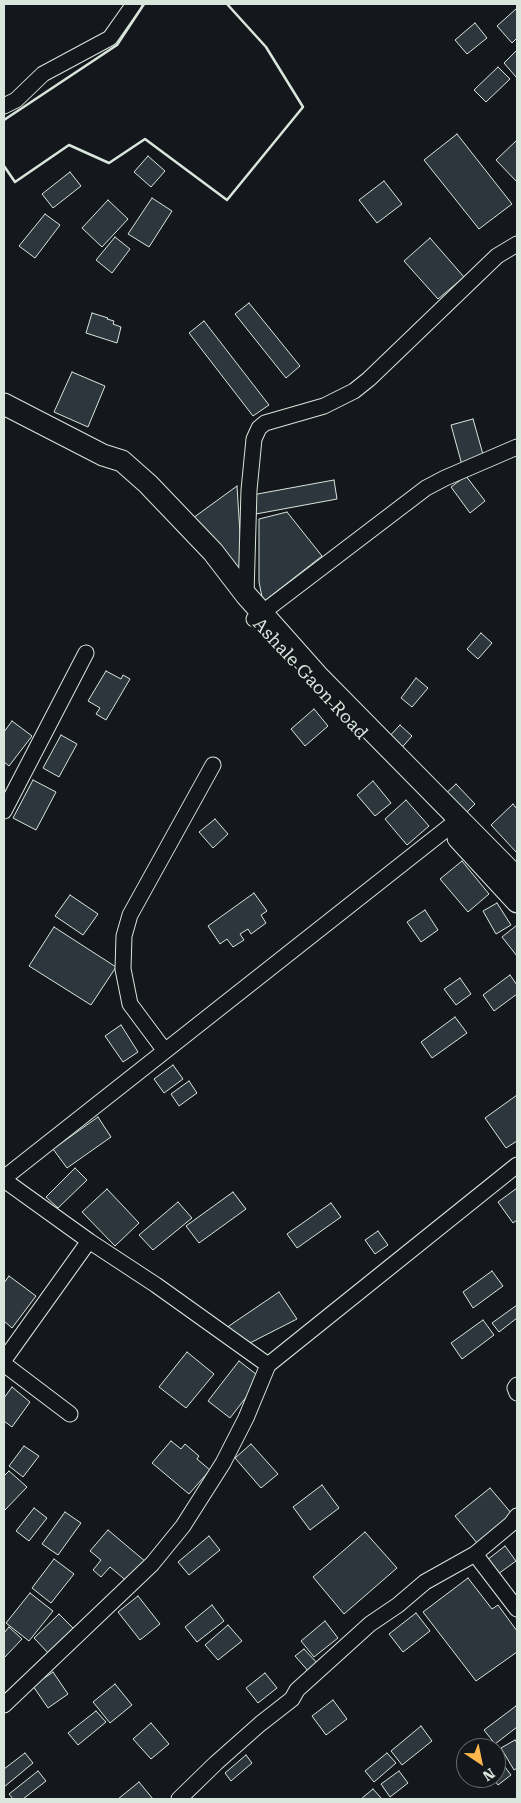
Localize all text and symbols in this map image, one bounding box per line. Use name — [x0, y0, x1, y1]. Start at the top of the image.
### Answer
street label: Ashale Gaon Road — [248, 614, 372, 744]
north arrow — [456, 1738, 506, 1788]
text: N — [480, 1765, 498, 1784]

